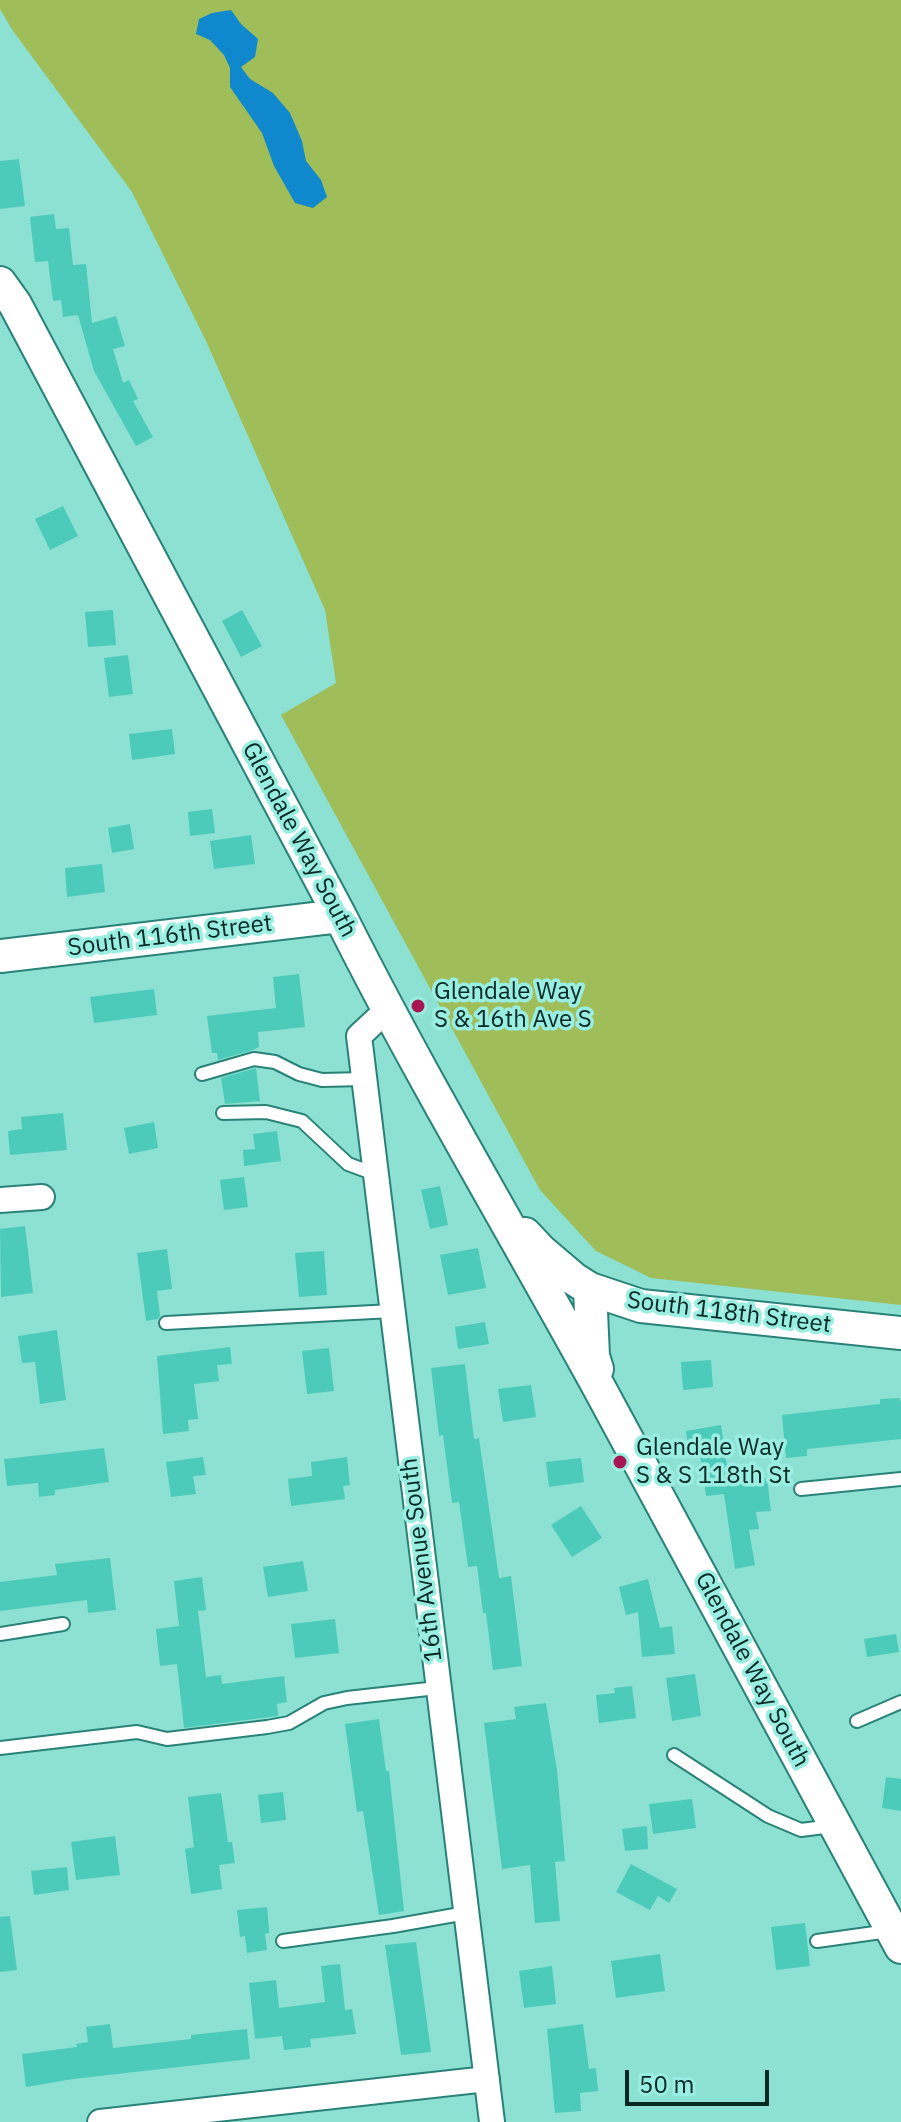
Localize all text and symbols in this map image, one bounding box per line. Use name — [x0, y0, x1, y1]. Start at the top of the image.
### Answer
street label: Glendale Way South — [235, 738, 363, 942]
street label: South 116th Street — [66, 909, 274, 963]
place label: Glendale Way S & 16th Ave S — [434, 978, 592, 1034]
marker: Glendale Way S & 16th Ave S — [409, 997, 427, 1015]
street label: South 118th Street — [625, 1286, 833, 1340]
place label: Glendale Way S & S 118th St — [636, 1434, 791, 1490]
marker: Glendale Way S & S 118th St — [611, 1453, 629, 1471]
street label: 16th Avenue South — [395, 1456, 449, 1664]
street label: Glendale Way South — [688, 1568, 816, 1772]
scale bar — [629, 2054, 773, 2104]
text: 50 m — [639, 2068, 694, 2100]

